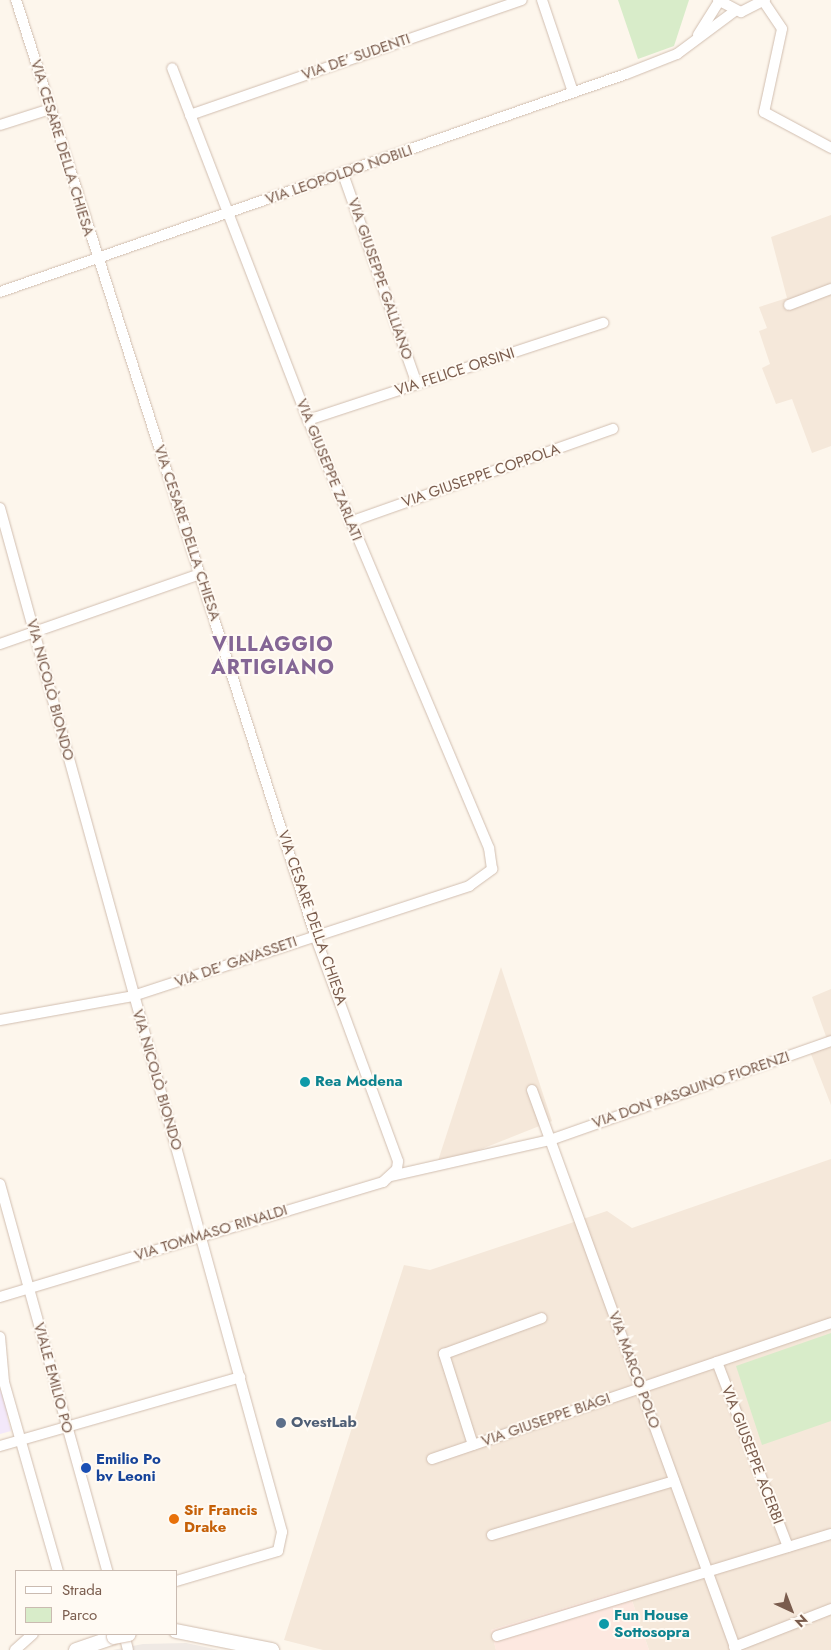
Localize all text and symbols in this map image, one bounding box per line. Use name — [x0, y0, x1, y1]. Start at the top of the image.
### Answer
street label: VIA DE’ SUDENTI — [299, 30, 413, 84]
street label: VIA CESARE DELLA CHIESA — [27, 58, 97, 238]
street label: VIA LEOPOLDO NOBILI — [263, 141, 415, 209]
street label: VIA GIUSEPPE GALLIANO — [344, 196, 416, 362]
street label: VIA FELICE ORSINI — [393, 344, 517, 400]
street label: VIA GIUSEPPE ZARLATI — [292, 396, 366, 544]
street label: VIA GIUSEPPE COPPOLA — [400, 440, 562, 512]
street label: VIA CESARE DELLA CHIESA — [150, 443, 224, 623]
street label: VIA NICOLÒ BIONDO — [22, 617, 78, 763]
district label: VILLAGGIO ARTIGIANO — [210, 633, 336, 680]
street label: VIA CESARE DELLA CHIESA — [274, 828, 350, 1008]
street label: VIA DE’ GAVASSETI — [172, 933, 300, 991]
street label: VIA NICOLÒ BIONDO — [128, 1008, 186, 1152]
street label: VIA DON PASQUINO FIORENZI — [590, 1048, 792, 1132]
place label: Rea Modena — [315, 1073, 403, 1091]
marker: Rea Modena — [299, 1076, 311, 1088]
street label: VIA TOMMASO RINALDI — [132, 1201, 290, 1265]
street label: VIA MARCO POLO — [604, 1309, 664, 1431]
street label: VIALE EMILIO PO — [30, 1321, 76, 1435]
street label: VIA GIUSEPPE ACERBI — [717, 1383, 787, 1527]
street label: VIA GIUSEPPE BIAGI — [479, 1389, 613, 1451]
place label: OvestLab — [291, 1414, 357, 1432]
marker: OvestLab — [275, 1417, 287, 1429]
place label: Emilio Po bv Leoni — [96, 1450, 161, 1485]
marker: Emilio Po bv Leoni — [80, 1462, 92, 1474]
place label: Sir Francis Drake — [184, 1501, 257, 1536]
marker: Sir Francis Drake — [168, 1513, 180, 1525]
legend — [15, 1570, 178, 1635]
text: Strada — [62, 1579, 102, 1601]
north arrow — [766, 1585, 816, 1635]
text: Parco — [62, 1604, 97, 1626]
place label: Fun House Sottosopra — [614, 1606, 690, 1641]
text: N — [790, 1610, 812, 1632]
marker: Fun House Sottosopra — [598, 1618, 610, 1630]

